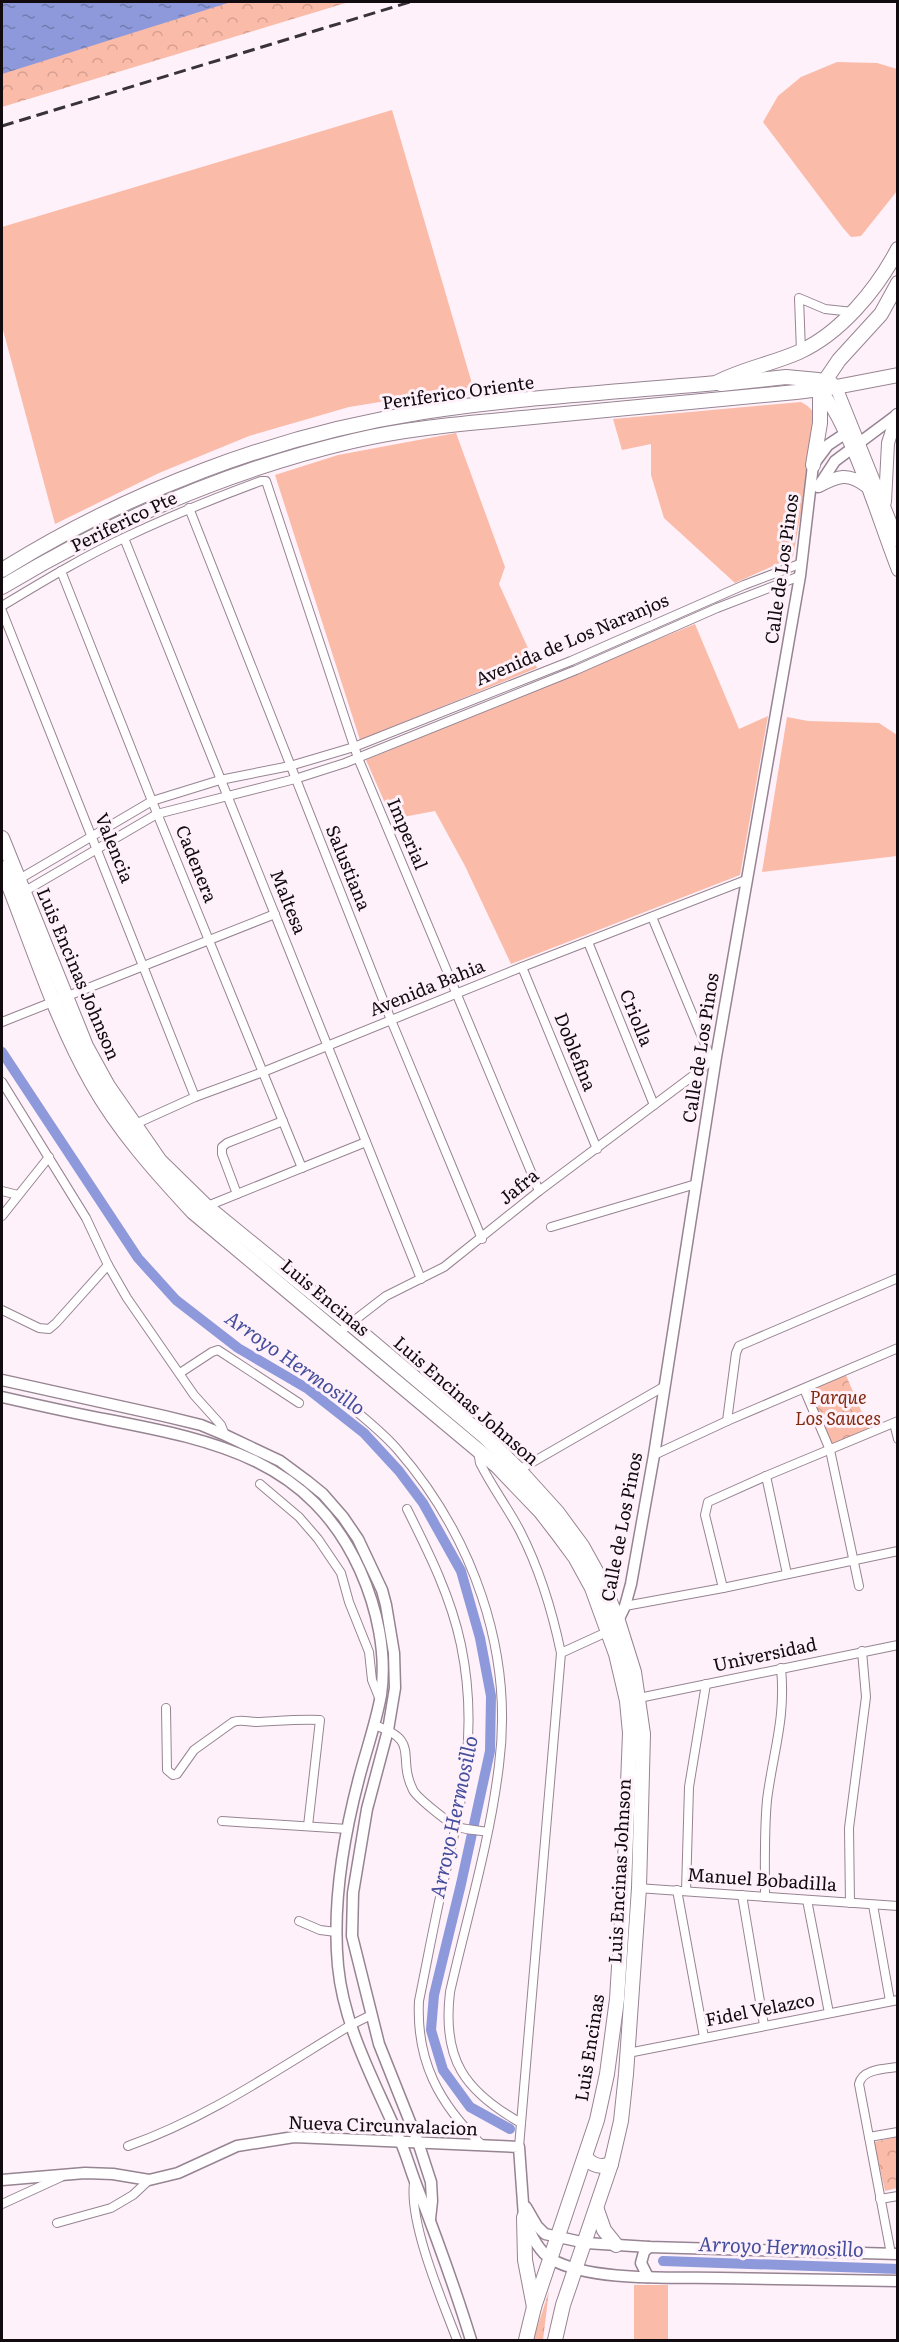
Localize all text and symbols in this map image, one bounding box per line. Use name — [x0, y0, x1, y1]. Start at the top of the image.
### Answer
street label: Periferico Oriente — [380, 367, 536, 416]
street label: Periferico Pte — [66, 483, 181, 558]
street label: Calle de Los Pinos — [757, 492, 804, 646]
street label: Avenida de Los Naranjos — [471, 586, 672, 692]
street label: Imperial — [381, 794, 435, 873]
street label: Valencia — [89, 808, 142, 887]
street label: Cadenera — [170, 821, 225, 906]
street label: Salustiana — [320, 821, 379, 914]
street label: Maltesa — [264, 865, 315, 938]
street label: Luis Encinas Johnson — [31, 883, 128, 1064]
street label: Avenida Bahia — [365, 951, 489, 1022]
street label: Calle de Los Pinos — [674, 971, 725, 1125]
street label: Criolla — [614, 985, 661, 1050]
street label: Doblefina — [548, 1008, 604, 1095]
street label: Jafra — [492, 1161, 544, 1210]
street label: Luis Encinas — [276, 1252, 376, 1342]
water label: Arroyo Hermosillo — [220, 1302, 373, 1421]
street label: Luis Encinas Johnson — [388, 1329, 546, 1471]
park label: Parque Los Sauces — [795, 1383, 881, 1431]
street label: Calle de Los Pinos — [593, 1450, 648, 1604]
street label: Universidad — [710, 1629, 819, 1678]
water label: Arroyo Hermosillo — [420, 1733, 484, 1901]
street label: Luis Encinas Johnson — [600, 1778, 637, 1964]
street label: Manuel Bobadilla — [686, 1860, 838, 1897]
street label: Fidel Velazco — [703, 1985, 817, 2032]
street label: Luis Encinas — [567, 1992, 610, 2103]
street label: Nueva Circunvalacion — [288, 2108, 479, 2141]
water label: Arroyo Hermosillo — [698, 2227, 864, 2263]

